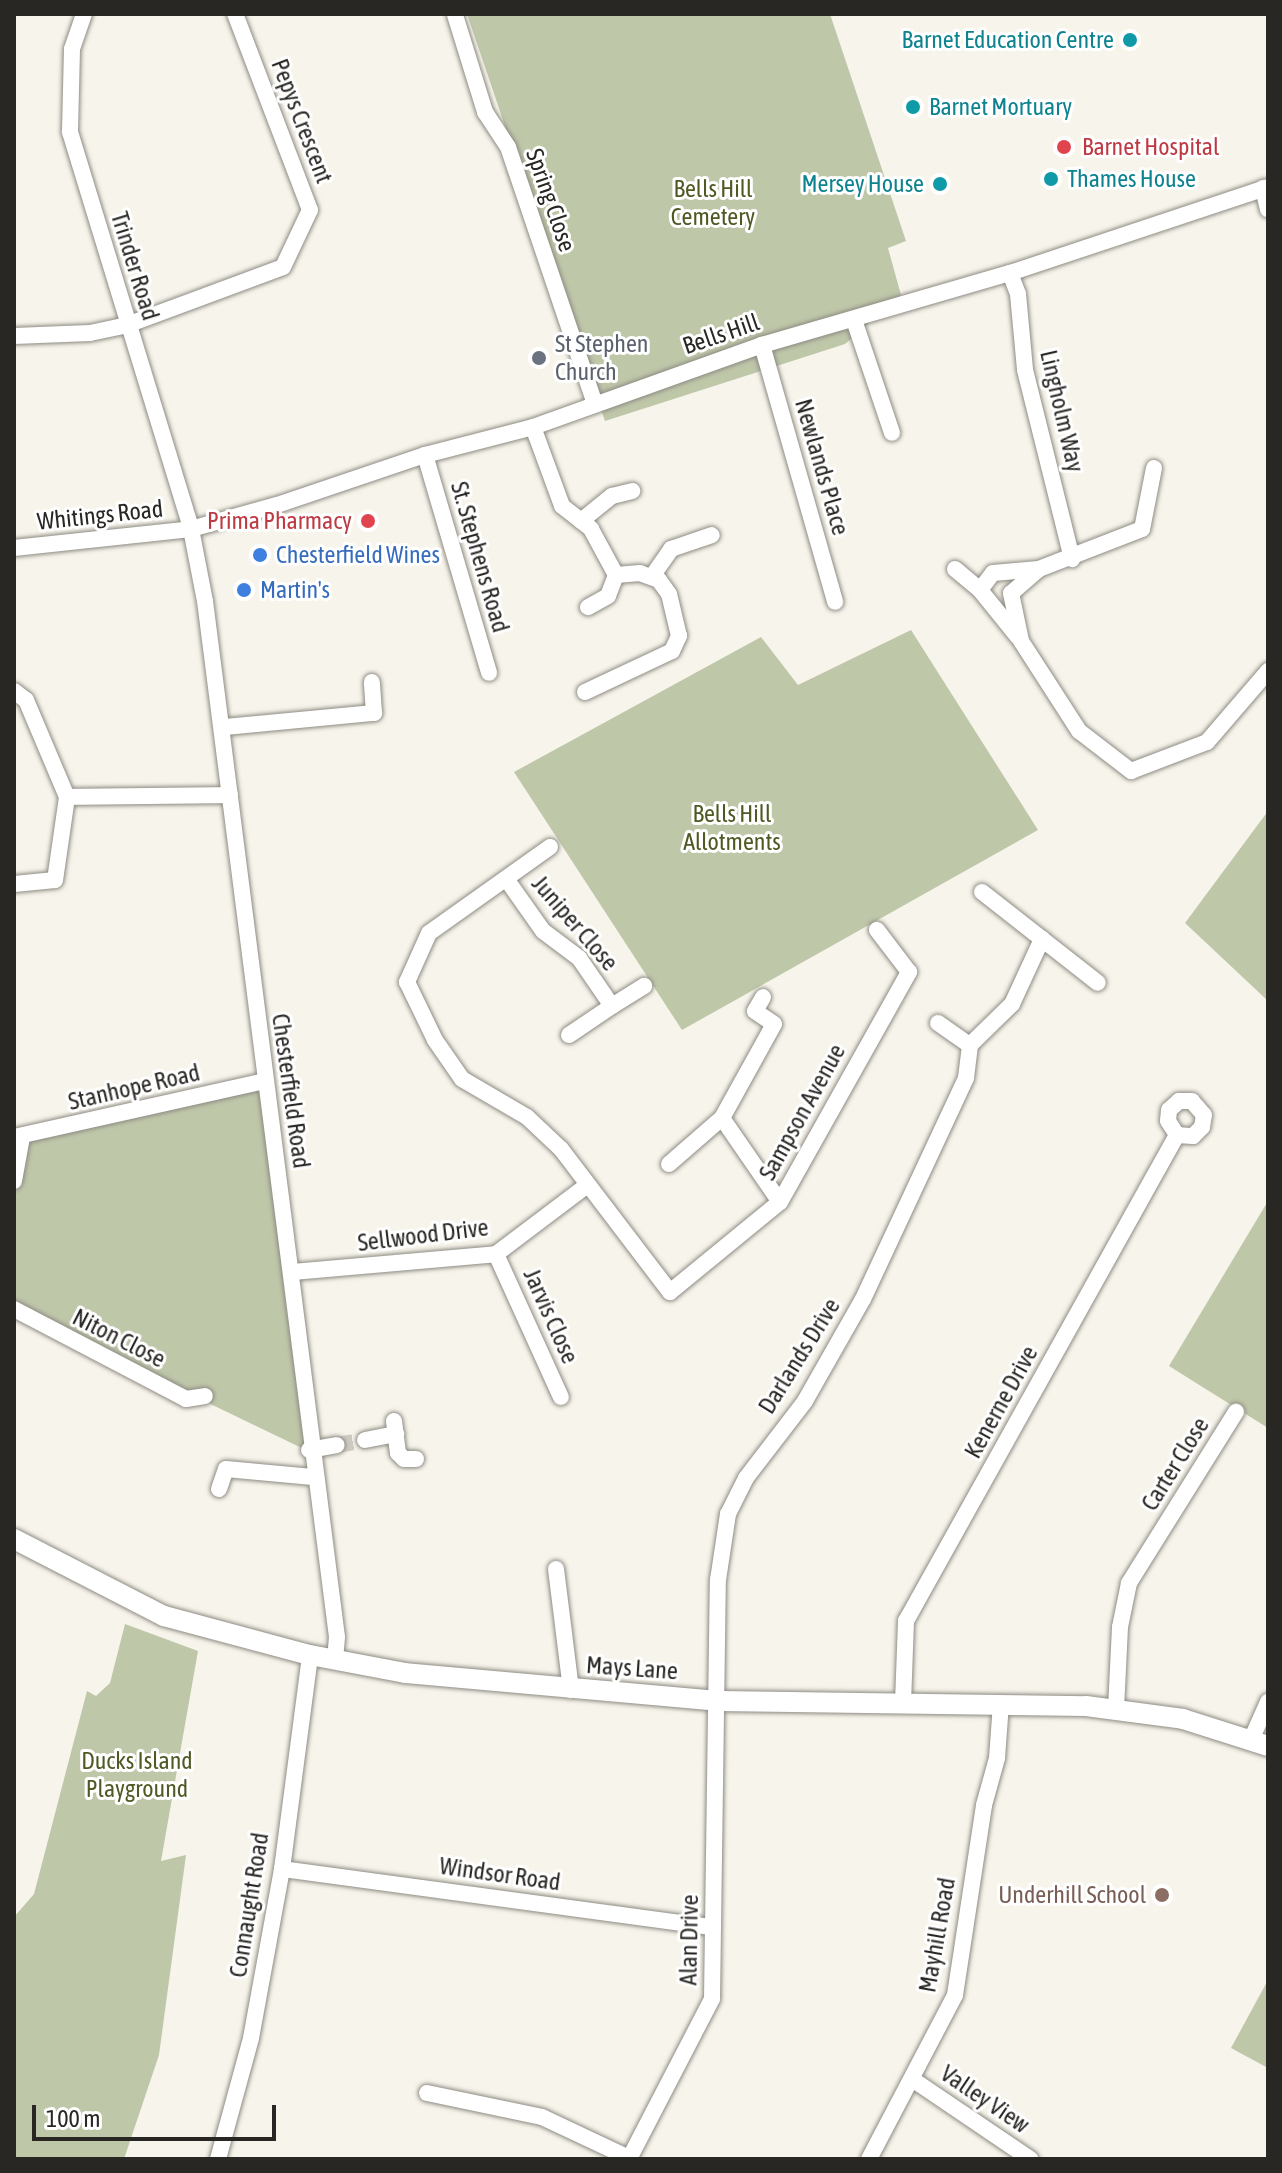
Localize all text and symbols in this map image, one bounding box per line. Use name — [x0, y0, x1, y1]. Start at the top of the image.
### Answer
place label: Barnet Education Centre — [902, 26, 1114, 54]
marker: Barnet Education Centre — [1121, 31, 1139, 49]
street label: Pepys Crescent — [265, 55, 339, 187]
place label: Barnet Mortuary — [929, 93, 1072, 121]
marker: Barnet Mortuary — [904, 98, 922, 116]
place label: Barnet Hospital — [1082, 133, 1219, 161]
marker: Barnet Hospital — [1053, 136, 1075, 158]
street label: Spring Close — [520, 145, 582, 255]
place label: Thames House — [1067, 165, 1196, 193]
place label: Mersey House — [801, 170, 924, 198]
marker: Thames House — [1042, 170, 1060, 188]
park label: Bells Hill Cemetery — [671, 175, 755, 231]
marker: Mersey House — [931, 175, 949, 193]
street label: Trinder Road — [105, 208, 165, 324]
street label: Bells Hill — [679, 308, 763, 360]
place label: St Stephen Church — [555, 330, 648, 386]
street label: Lingholm Way — [1034, 347, 1090, 475]
marker: St Stephen Church — [530, 349, 548, 367]
street label: Newlands Place — [789, 396, 855, 538]
street label: St. Stephens Road — [445, 478, 515, 636]
street label: Whitings Road — [36, 494, 164, 536]
place label: Prima Pharmacy — [207, 507, 352, 535]
marker: Prima Pharmacy — [359, 512, 377, 530]
place label: Chesterfield Wines — [276, 541, 440, 569]
marker: Chesterfield Wines — [251, 546, 269, 564]
place label: Martin's — [260, 576, 330, 604]
marker: Martin's — [235, 581, 253, 599]
park label: Bells Hill Allotments — [683, 800, 781, 856]
street label: Juniper Close — [526, 870, 624, 976]
street label: Chesterfield Road — [266, 1012, 316, 1170]
street label: Sampson Avenue — [753, 1039, 851, 1185]
street label: Stanhope Road — [65, 1058, 203, 1116]
street label: Sellwood Drive — [356, 1213, 490, 1257]
street label: Jarvis Close — [517, 1264, 585, 1368]
street label: Darlands Drive — [752, 1293, 846, 1419]
street label: Niton Close — [68, 1302, 170, 1374]
street label: Kenerne Drive — [958, 1341, 1044, 1463]
street label: Carter Close — [1135, 1412, 1215, 1516]
street label: Mays Lane — [585, 1650, 679, 1686]
park label: Ducks Island Playground — [81, 1747, 193, 1803]
street label: Connaught Road — [223, 1831, 275, 1979]
street label: Windsor Road — [438, 1851, 562, 1897]
street label: Mayhill Road — [913, 1875, 961, 1995]
place label: Underhill School — [998, 1881, 1146, 1909]
marker: Underhill School — [1153, 1886, 1171, 1904]
street label: Alan Drive — [674, 1894, 704, 1986]
street label: Valley View — [935, 2059, 1035, 2139]
scale bar — [36, 2089, 280, 2139]
text: 100 m — [46, 2105, 100, 2132]

